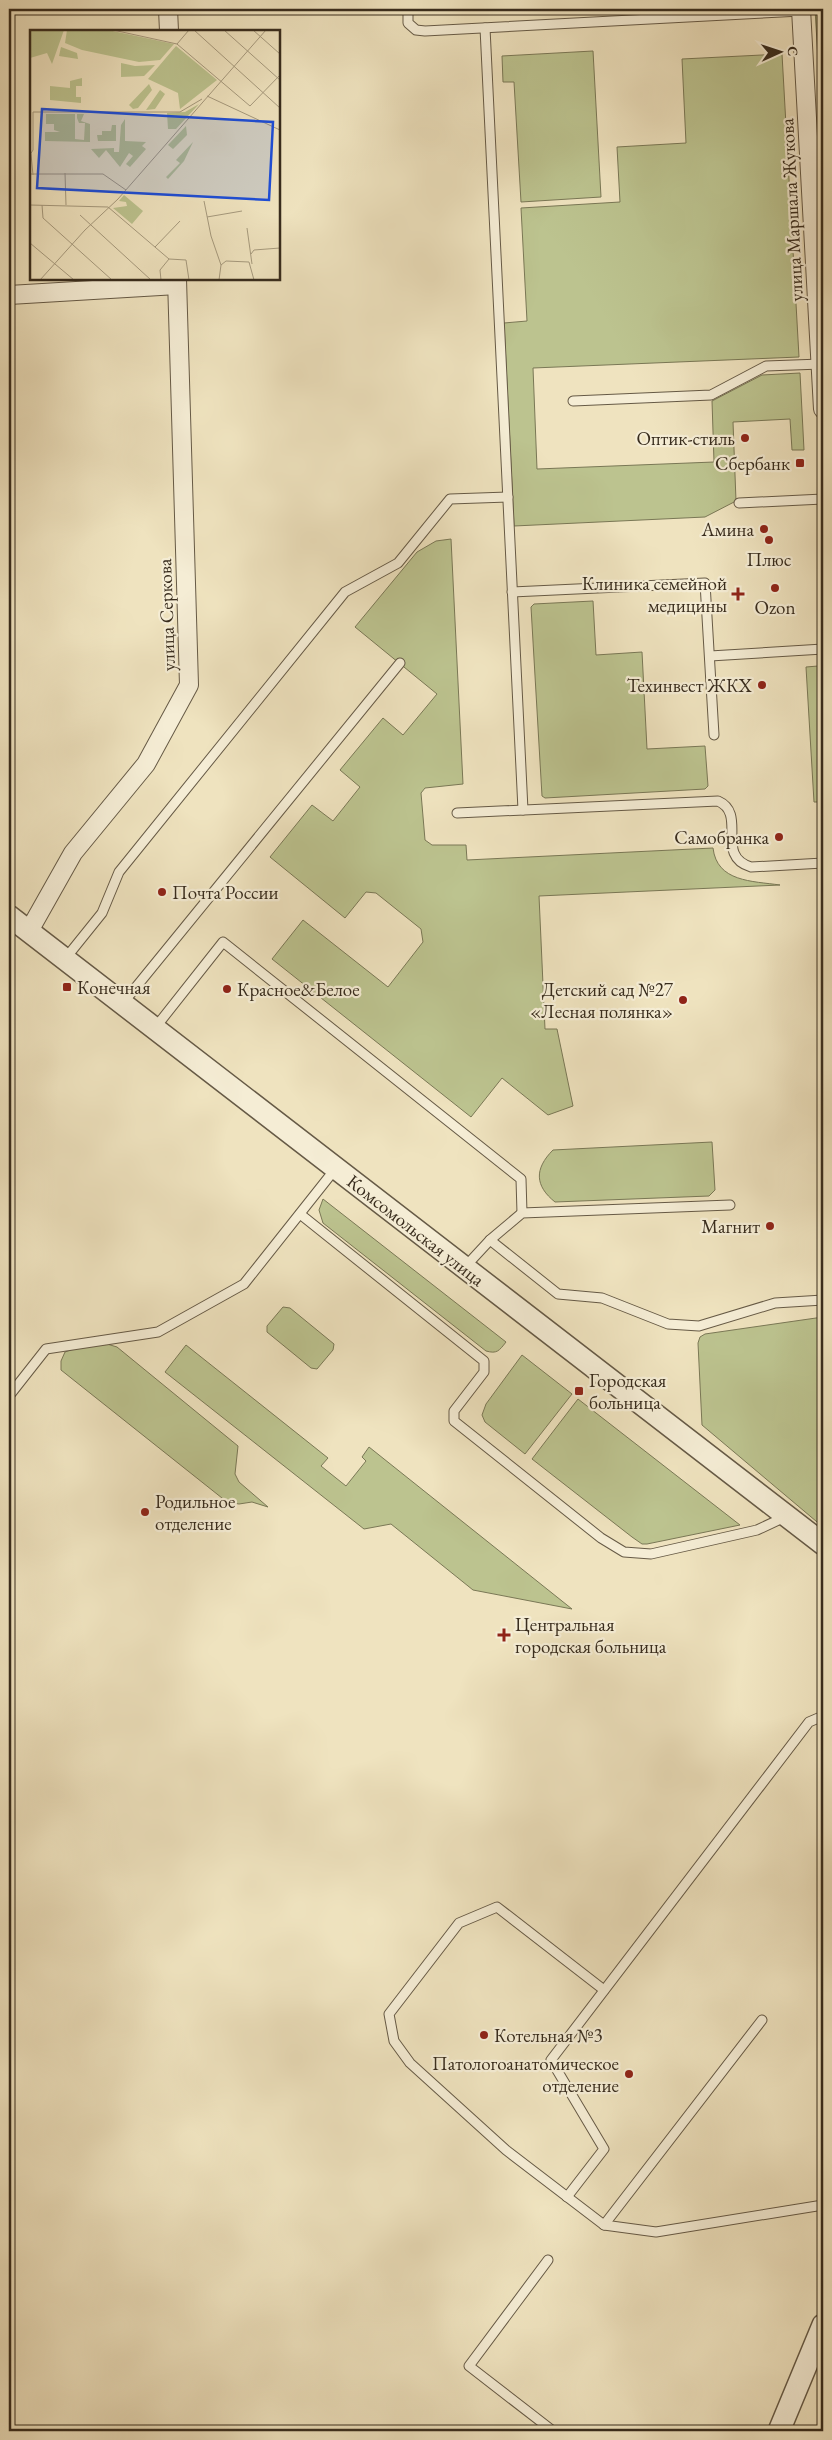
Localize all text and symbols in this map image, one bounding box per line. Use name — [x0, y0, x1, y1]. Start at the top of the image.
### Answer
north arrow — [754, 28, 804, 78]
inset map — [30, 30, 280, 280]
text: С — [784, 46, 802, 57]
street label: улица Маршала Жукова — [774, 117, 809, 302]
place label: Оптик-стиль — [636, 426, 735, 451]
marker: Оптик-стиль — [739, 432, 751, 444]
place label: Сбербанк — [715, 451, 790, 476]
marker: Сбербанк — [794, 457, 806, 469]
place label: Амина — [700, 517, 754, 542]
marker: Амина — [758, 523, 770, 535]
marker: Плюс — [763, 534, 775, 546]
place label: Плюс — [746, 547, 792, 572]
street label: улица Серкова — [152, 558, 181, 672]
place label: Клиника семейной медицины — [582, 571, 727, 618]
marker: Ozon — [769, 582, 781, 594]
marker: Клиника семейной медицины — [731, 587, 745, 601]
place label: Ozon — [754, 595, 796, 620]
place label: Техинвест ЖКХ — [627, 673, 753, 698]
marker: Техинвест ЖКХ — [756, 679, 768, 691]
place label: Самобранка — [674, 825, 769, 850]
marker: Самобранка — [773, 831, 785, 843]
place label: Почта России — [172, 880, 279, 905]
marker: Почта России — [156, 886, 168, 898]
place label: Конечная — [77, 975, 151, 1000]
place label: Красное&Белое — [237, 977, 360, 1002]
place label: Детский сад №27 «Лесная полянка» — [530, 977, 674, 1024]
marker: Конечная — [61, 981, 73, 993]
marker: Красное&Белое — [221, 983, 233, 995]
marker: Детский сад №27 «Лесная полянка» — [677, 994, 689, 1006]
street label: Комсомольская улица — [342, 1169, 490, 1292]
place label: Магнит — [701, 1214, 760, 1239]
marker: Магнит — [764, 1220, 776, 1232]
place label: Городская больница — [589, 1368, 667, 1415]
marker: Городская больница — [573, 1385, 585, 1397]
place label: Родильное отделение — [155, 1489, 235, 1536]
marker: Родильное отделение — [139, 1506, 151, 1518]
place label: Центральная городская больница — [515, 1612, 667, 1659]
marker: Центральная городская больница — [497, 1628, 511, 1642]
place label: Котельная №3 — [494, 2023, 603, 2048]
marker: Котельная №3 — [478, 2029, 490, 2041]
place label: Патологоанатомическое отделение — [432, 2051, 619, 2098]
marker: Патологоанатомическое отделение — [623, 2068, 635, 2080]

